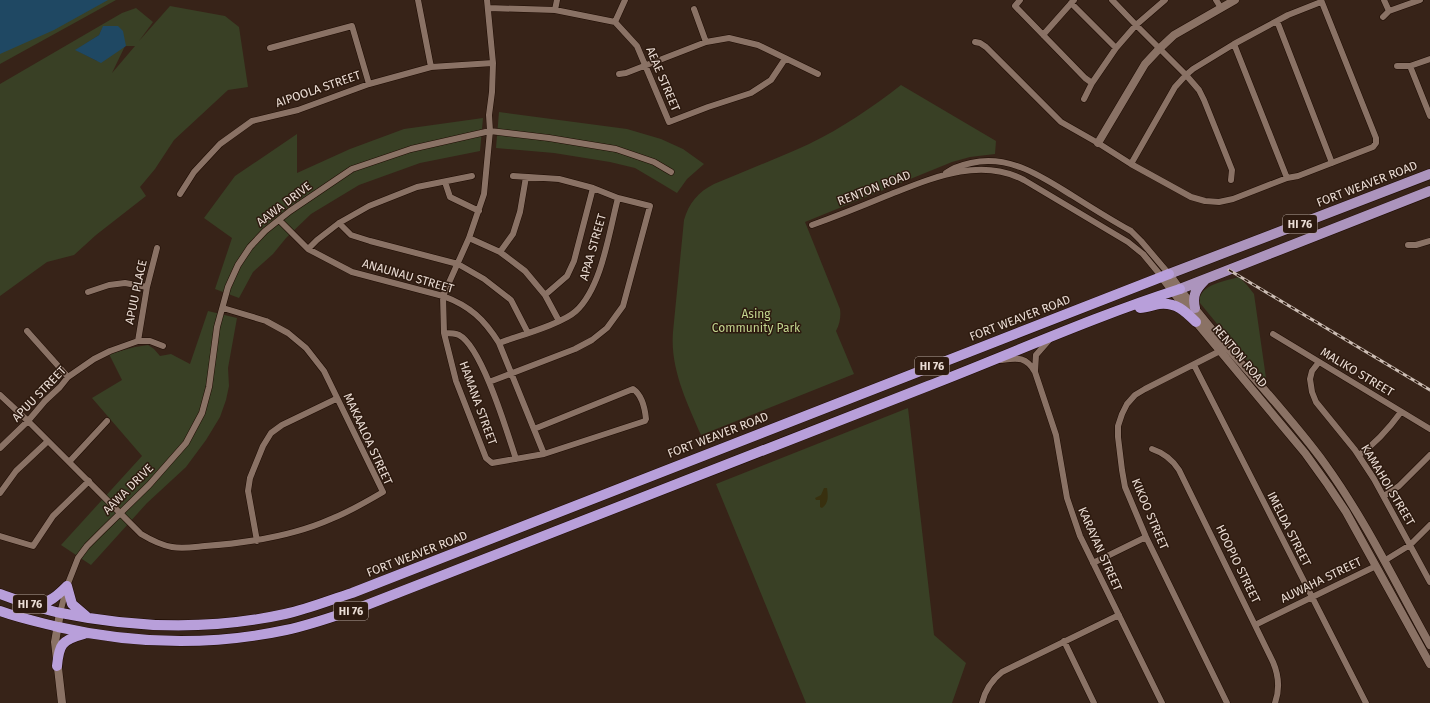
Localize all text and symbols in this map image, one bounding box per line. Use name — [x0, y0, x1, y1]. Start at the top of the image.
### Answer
street label: AEAE STREET — [643, 45, 683, 114]
street label: AIPOOLA STREET — [274, 68, 363, 110]
street label: FORT WEAVER ROAD — [1315, 158, 1420, 210]
street label: RENTON ROAD — [835, 168, 913, 208]
street label: AAWA DRIVE — [254, 179, 314, 229]
street label: APAA STREET — [577, 211, 609, 282]
road number: HI 76 — [1283, 215, 1317, 233]
street label: ANAUNAU STREET — [361, 256, 456, 296]
street label: APUU PLACE — [122, 258, 150, 326]
street label: FORT WEAVER ROAD — [968, 292, 1073, 344]
park label: Asing Community Park — [712, 307, 801, 335]
street label: RENTON ROAD — [1210, 322, 1270, 390]
street label: MALIKO STREET — [1318, 345, 1397, 400]
road number: HI 76 — [915, 357, 949, 375]
street label: HAMANA STREET — [456, 359, 500, 448]
street label: APUU STREET — [9, 363, 69, 425]
street label: MAKAALOA STREET — [341, 391, 396, 488]
street label: FORT WEAVER ROAD — [666, 409, 771, 461]
street label: KAMAHOI STREET — [1358, 442, 1418, 529]
street label: AAWA DRIVE — [100, 461, 156, 517]
street label: KIKOO STREET — [1129, 476, 1172, 552]
street label: IMELDA STREET — [1264, 489, 1314, 569]
street label: KARAYAN STREET — [1075, 505, 1125, 594]
street label: HOOPIO STREET — [1213, 522, 1263, 606]
street label: FORT WEAVER ROAD — [365, 528, 470, 580]
street label: AUWAHA STREET — [1278, 554, 1365, 606]
road number: HI 76 — [13, 595, 47, 613]
road number: HI 76 — [334, 602, 368, 620]

